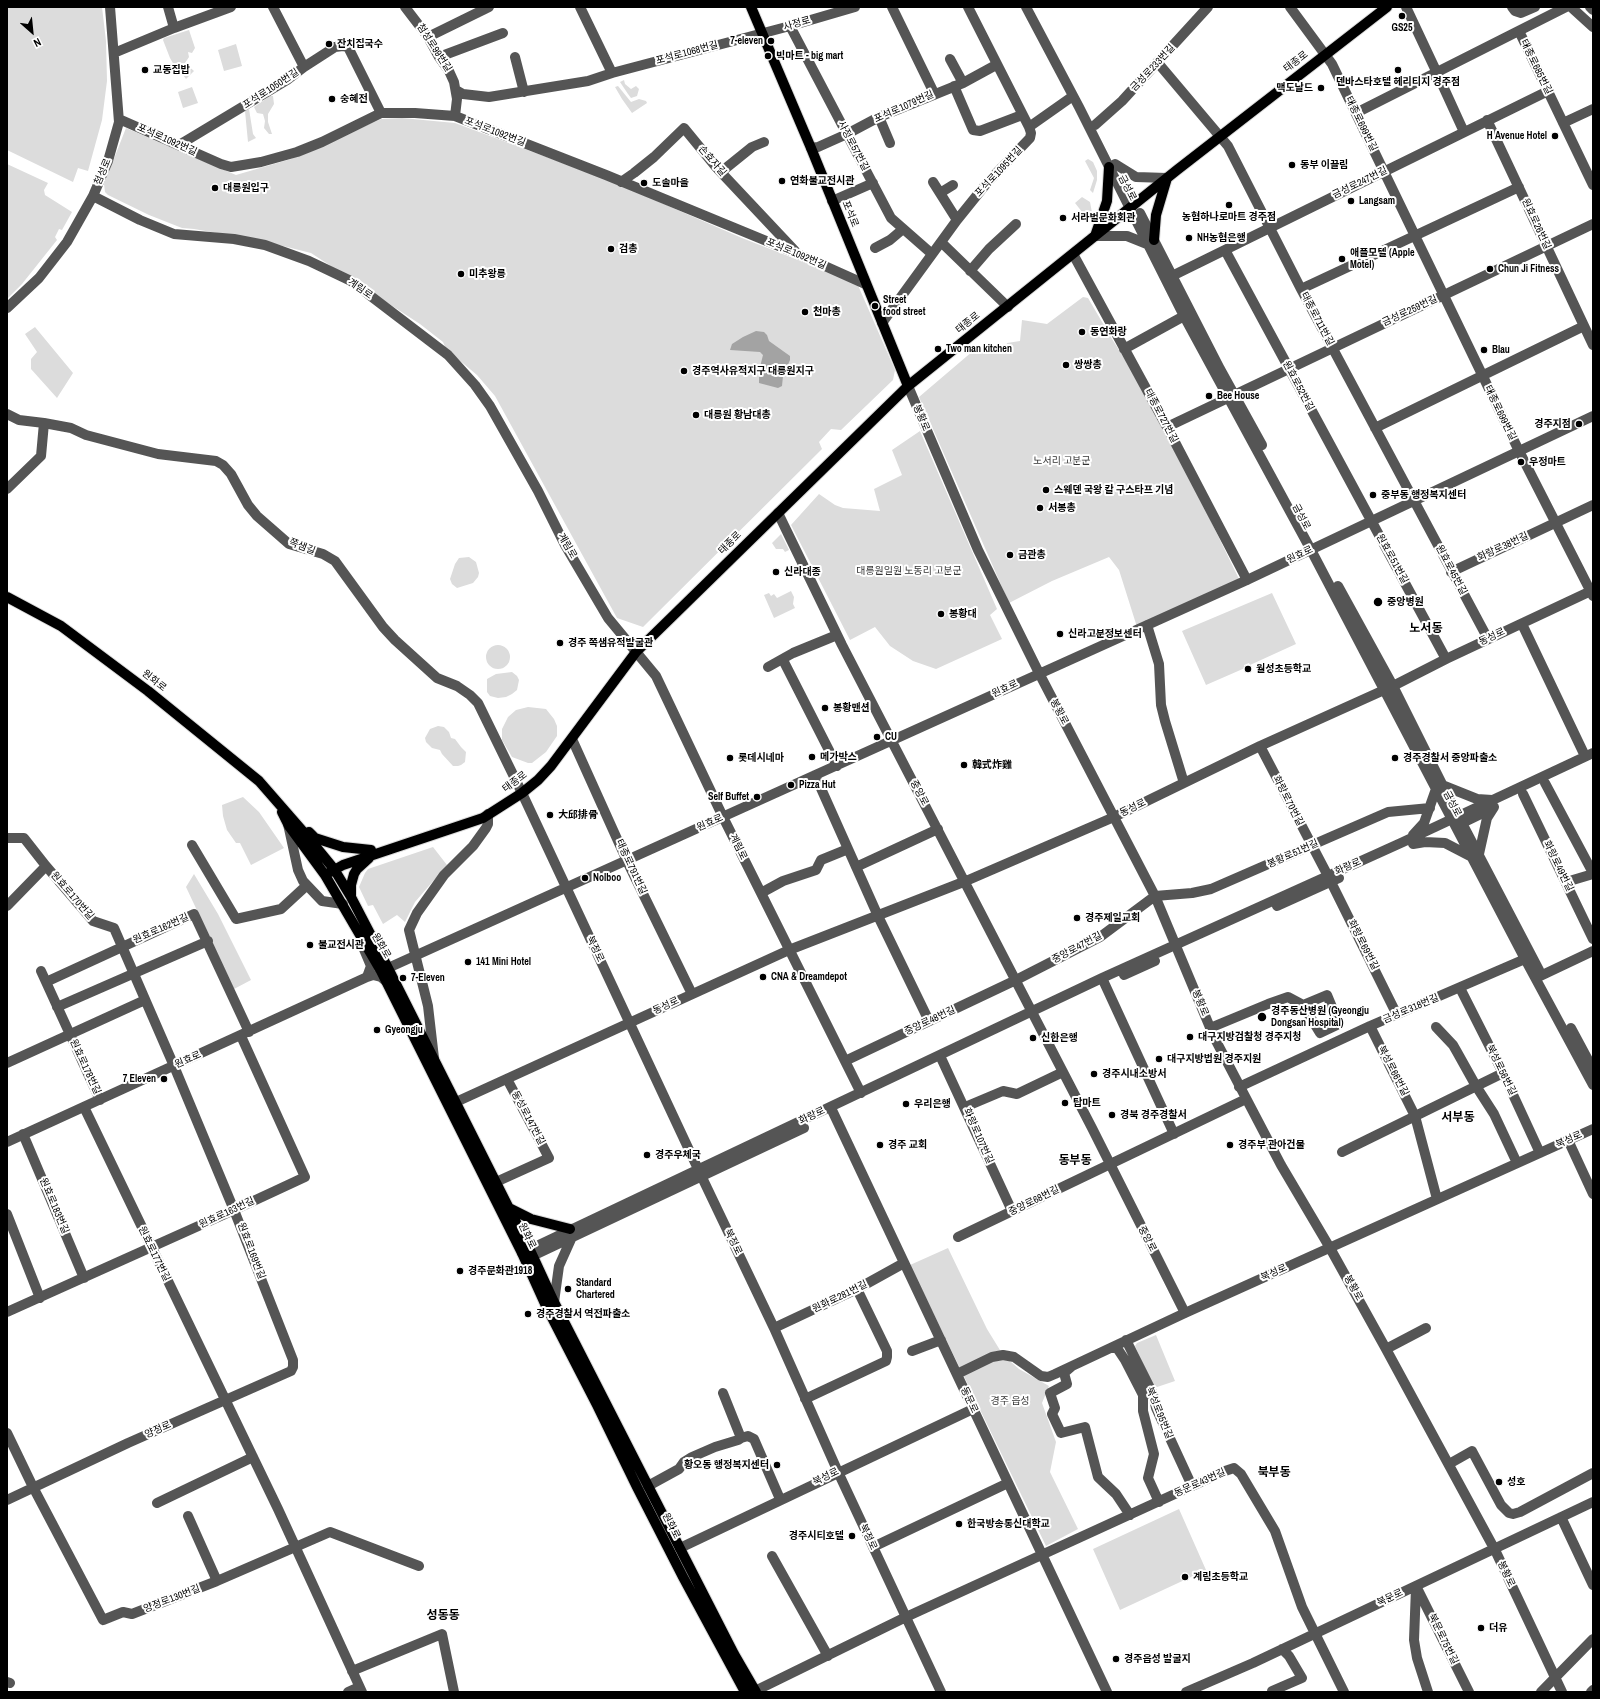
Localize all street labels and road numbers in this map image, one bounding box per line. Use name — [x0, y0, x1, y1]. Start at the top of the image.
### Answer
street label: 사정로 — [782, 14, 812, 34]
street label: 첨성로99번길 — [414, 22, 454, 74]
street label: 태종로685번길 — [1518, 38, 1554, 96]
street label: 포석로1068번길 — [654, 39, 720, 67]
street label: 금성로233번길 — [1128, 42, 1178, 94]
street label: 태종로 — [1281, 49, 1311, 75]
street label: 포석로1050번길 — [241, 66, 301, 112]
street label: 포석로1079번길 — [872, 88, 936, 126]
street label: 태종로699번길 — [1343, 95, 1379, 153]
street label: 포석로1092번길 — [463, 115, 527, 149]
street label: 사정로57번길 — [835, 119, 871, 173]
street label: 포석로1092번길 — [135, 121, 199, 159]
street label: 손효자길 — [695, 143, 729, 179]
street label: 포석로1095번길 — [973, 144, 1025, 200]
street label: 첨성로 — [92, 157, 114, 187]
street label: 금성로247번길 — [1331, 165, 1389, 201]
street label: 금성로 — [1115, 173, 1139, 203]
street label: 원효로26번길 — [1519, 196, 1553, 252]
street label: 포석로 — [839, 199, 861, 229]
street label: 포석로1092번길 — [764, 236, 828, 272]
street label: 계림로 — [345, 276, 375, 302]
street label: 태종로711번길 — [1298, 290, 1336, 348]
street label: 금성로259번길 — [1380, 293, 1440, 329]
street label: 태종로 — [953, 310, 983, 336]
street label: 원효로52번길 — [1280, 359, 1316, 413]
street label: 태종로699번길 — [1482, 384, 1518, 442]
street label: 태종로727번길 — [1142, 387, 1180, 445]
street label: 봉황로 — [910, 403, 932, 433]
street label: 금성로 — [1289, 502, 1313, 532]
street label: 태종로 — [716, 529, 744, 557]
street label: 화랑로38번길 — [1475, 530, 1531, 564]
street label: 계림로 — [555, 531, 579, 561]
street label: 원효로51번길 — [1373, 532, 1411, 586]
street label: 쪽샘길 — [287, 536, 317, 558]
street label: 원효로45번길 — [1433, 543, 1469, 597]
street label: 원효로 — [1285, 544, 1315, 566]
street label: 동성로 — [1477, 626, 1507, 648]
street label: 원화로 — [139, 668, 169, 694]
street label: 원효로 — [990, 678, 1020, 700]
street label: 봉황로 — [1047, 697, 1071, 727]
street label: 태종로 — [500, 769, 530, 795]
street label: 화랑로70번길 — [1270, 774, 1306, 828]
street label: 중앙로 — [907, 778, 931, 808]
street label: 금성로 — [1440, 789, 1464, 819]
street label: 동성로 — [1118, 797, 1148, 819]
street label: 원효로 — [695, 812, 725, 834]
street label: 계림로 — [727, 832, 749, 862]
street label: 태종로791번길 — [613, 837, 649, 897]
street label: 봉황로51번길 — [1265, 837, 1321, 871]
street label: 화랑로49번길 — [1541, 839, 1575, 893]
street label: 화랑로 — [1333, 856, 1363, 878]
street label: 원효로170번길 — [48, 870, 96, 922]
street label: 원효로162번길 — [131, 911, 191, 947]
street label: 화랑로69번길 — [1345, 918, 1381, 972]
street label: 중앙로47번길 — [1050, 930, 1104, 966]
street label: 원화로 — [369, 931, 393, 961]
street label: 북정로 — [584, 934, 606, 964]
street label: 봉황로 — [1189, 988, 1211, 1018]
street label: 금성로318번길 — [1381, 992, 1441, 1026]
street label: 동성로 — [651, 995, 681, 1017]
street label: 중앙로48번길 — [902, 1004, 958, 1038]
street label: 원효로178번길 — [67, 1037, 103, 1097]
street label: 북성로56번길 — [1484, 1043, 1518, 1097]
street label: 북성로66번길 — [1375, 1044, 1411, 1098]
street label: 원효로 — [173, 1049, 203, 1071]
street label: 동성로147번길 — [509, 1089, 547, 1147]
street label: 화랑로 — [797, 1105, 827, 1127]
street label: 화랑로107번길 — [960, 1106, 996, 1166]
street label: 북성로 — [1554, 1129, 1584, 1151]
street label: 원효로183번길 — [37, 1176, 71, 1236]
street label: 중앙로68번길 — [1007, 1184, 1061, 1218]
street label: 원효로163번길 — [197, 1195, 257, 1231]
street label: 원효로169번길 — [235, 1221, 267, 1281]
street label: 원화로 — [516, 1221, 538, 1251]
street label: 중앙로 — [1135, 1224, 1159, 1254]
street label: 원효로177번길 — [136, 1225, 172, 1283]
street label: 북정로 — [722, 1227, 744, 1257]
street label: 북성로 — [1259, 1262, 1289, 1284]
street label: 봉황로 — [1341, 1273, 1365, 1303]
street label: 원화로281번길 — [811, 1279, 869, 1315]
street label: 동문로 — [958, 1385, 980, 1415]
street label: 북성로95번길 — [1143, 1385, 1175, 1441]
street label: 양정로 — [143, 1419, 173, 1441]
street label: 북성로 — [811, 1466, 841, 1488]
street label: 동문로43번길 — [1172, 1466, 1228, 1500]
street label: 원화로 — [659, 1511, 683, 1541]
street label: 북정로 — [857, 1522, 879, 1552]
street label: 봉황로 — [1495, 1559, 1517, 1589]
street label: 양정로130번길 — [142, 1583, 202, 1615]
street label: 북문로 — [1375, 1587, 1405, 1609]
street label: 북문로75번길 — [1426, 1612, 1460, 1666]

